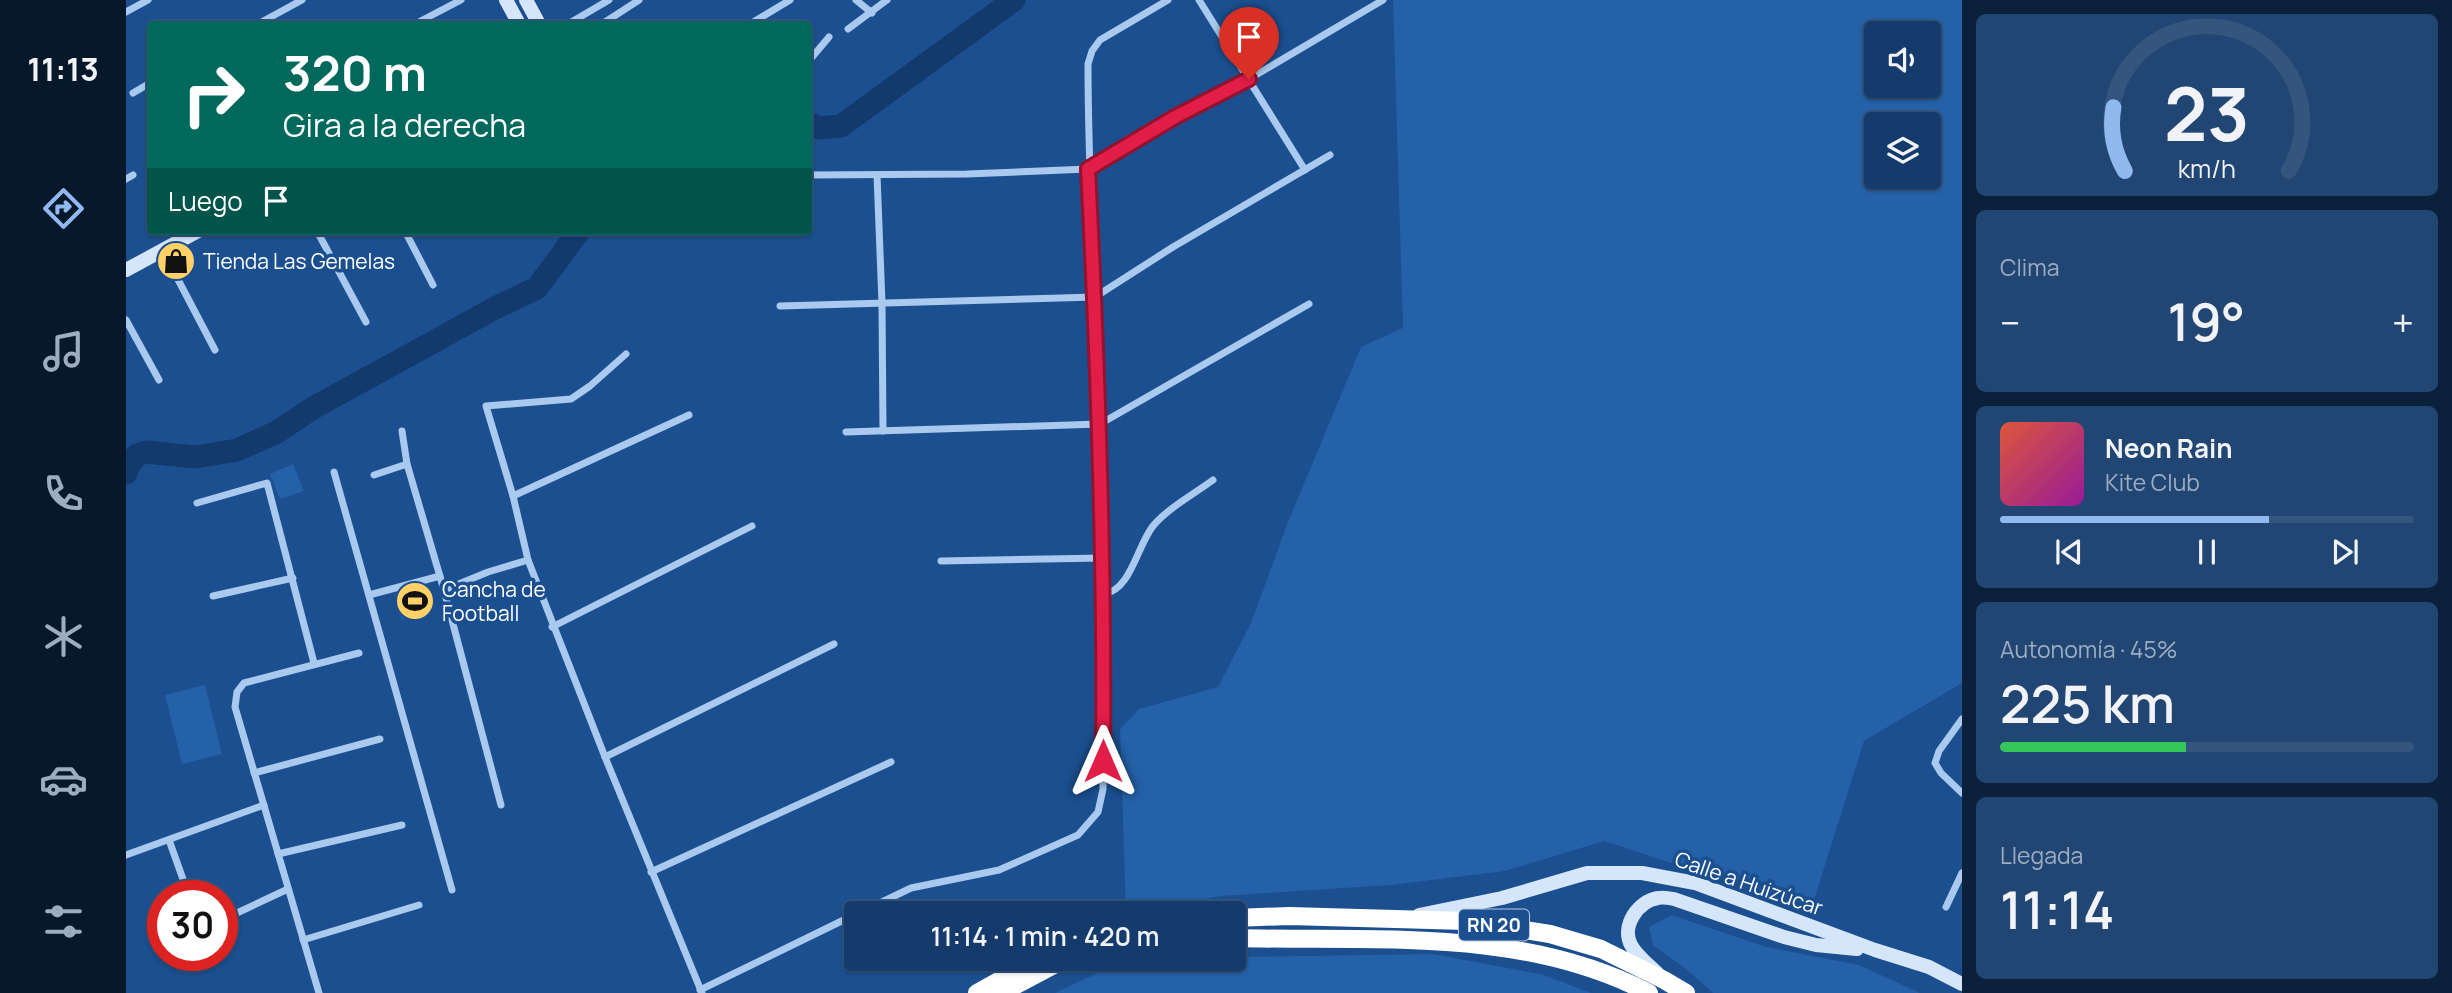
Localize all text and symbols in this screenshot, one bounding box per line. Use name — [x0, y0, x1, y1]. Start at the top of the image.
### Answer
pin — [1219, 7, 1279, 79]
icon: arrive — [1230, 18, 1268, 56]
map controls — [1864, 21, 1941, 189]
button: sound — [1864, 21, 1941, 98]
text: 320 m — [283, 39, 427, 106]
text: 11:13 — [27, 47, 99, 91]
icon: right — [168, 49, 259, 140]
text: 23 — [2164, 63, 2250, 163]
text: Gira a la derecha — [283, 103, 526, 147]
button: layers — [1864, 112, 1941, 189]
text: km/h — [2178, 151, 2236, 186]
icon: arrive — [257, 182, 295, 220]
text: Luego — [168, 183, 243, 219]
icon: directions — [39, 184, 88, 233]
shop icon: Tienda Las Gemelas — [155, 240, 197, 282]
place label: Tienda Las Gemelas — [203, 247, 395, 275]
text: Clima — [2000, 251, 2059, 283]
text: 19° — [2167, 286, 2245, 357]
text: − — [2000, 296, 2021, 348]
text: + — [2392, 296, 2414, 348]
icon: music — [39, 327, 88, 376]
text: Neon Rain — [2105, 430, 2233, 466]
text: Kite Club — [2105, 466, 2200, 498]
icon: phone — [39, 469, 88, 518]
icon: previous — [2050, 533, 2088, 571]
icon: pause — [2188, 533, 2226, 571]
icon: next — [2326, 533, 2364, 571]
place label: Cancha de Football — [442, 575, 546, 627]
sports icon: Cancha de Football — [394, 580, 436, 622]
icon: climate — [39, 612, 88, 661]
text: Autonomía · 45% — [2000, 633, 2177, 665]
text: 225 km — [2000, 668, 2175, 739]
position arrow — [1066, 724, 1140, 798]
icon: car — [39, 755, 88, 804]
text: Llegada — [2000, 839, 2083, 871]
street label: Calle a Huizúcar — [1671, 845, 1827, 922]
text: 11:14 — [2000, 874, 2114, 945]
speed limit sign: 30 — [147, 880, 238, 971]
icon: filters — [39, 897, 88, 946]
road number: RN 20 — [1459, 909, 1529, 940]
text: 11:14 · 1 min · 420 m — [931, 918, 1159, 954]

